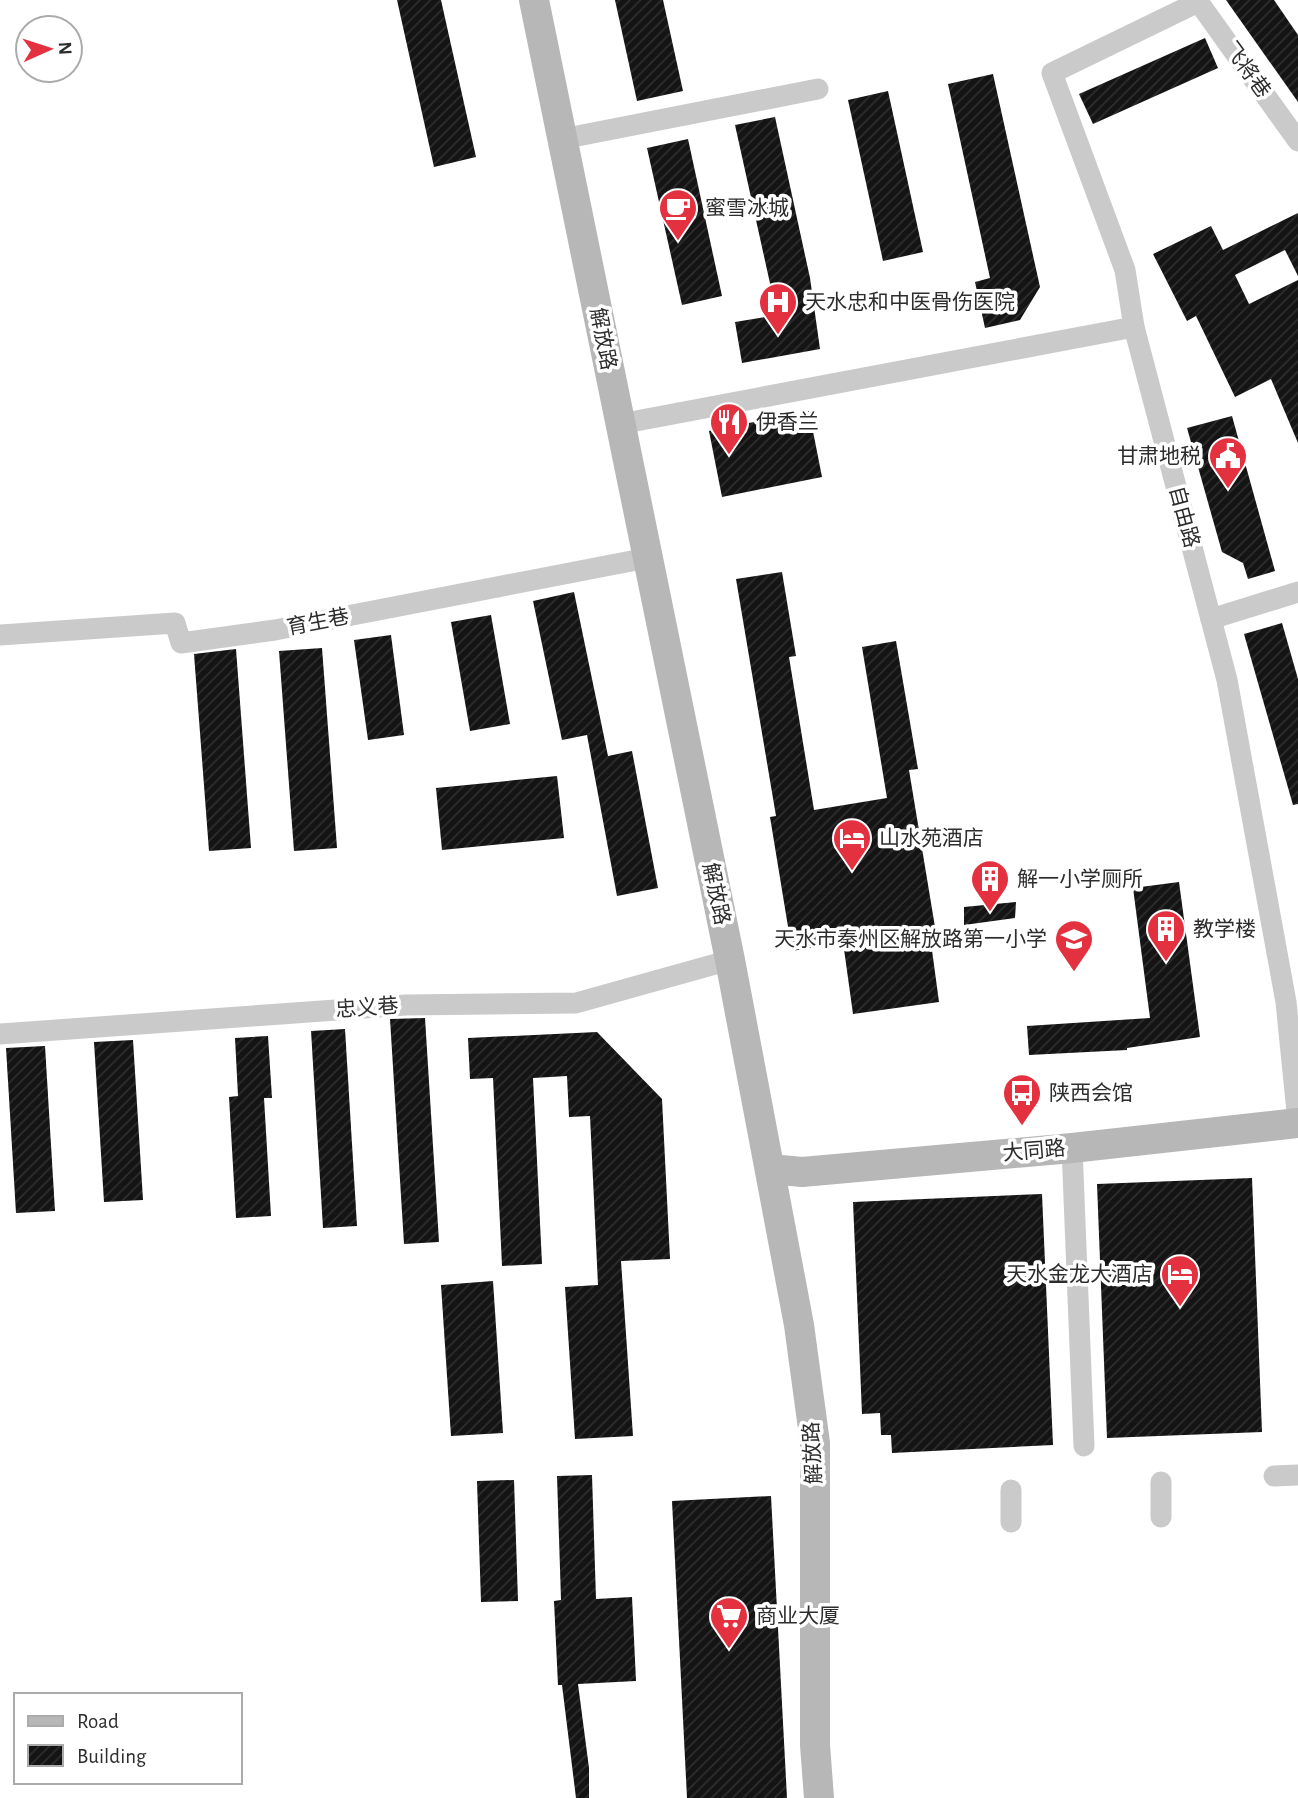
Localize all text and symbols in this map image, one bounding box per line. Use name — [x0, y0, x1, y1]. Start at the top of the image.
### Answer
north arrow — [14, 14, 84, 84]
street label: 飞将巷 — [1220, 38, 1275, 102]
text: N — [55, 41, 74, 55]
cafe icon: 蜜雪冰城 — [657, 187, 699, 242]
place label: 蜜雪冰城 — [705, 197, 789, 219]
hospital icon: 天水忠和中医骨伤医院 — [757, 281, 799, 336]
place label: 天水忠和中医骨伤医院 — [805, 291, 1015, 313]
street label: 解放路 — [587, 306, 620, 372]
restaurant icon: 伊香兰 — [708, 401, 750, 456]
place label: 伊香兰 — [756, 411, 819, 433]
public building icon: 甘肃地税 — [1207, 435, 1249, 490]
place label: 甘肃地税 — [1117, 445, 1201, 467]
street label: 自由路 — [1166, 484, 1203, 550]
street label: 育生巷 — [285, 605, 351, 638]
hotel icon: 山水苑酒店 — [831, 817, 873, 872]
place label: 山水苑酒店 — [879, 827, 984, 849]
building icon: 解一小学厕所 — [969, 858, 1011, 913]
street label: 解放路 — [699, 861, 734, 927]
place label: 解一小学厕所 — [1017, 868, 1143, 890]
building icon: 教学楼 — [1145, 908, 1187, 963]
school or university icon: 天水市秦州区解放路第一小学 — [1053, 918, 1095, 973]
place label: 教学楼 — [1193, 918, 1256, 940]
place label: 天水市秦州区解放路第一小学 — [774, 928, 1047, 950]
street label: 忠义巷 — [335, 994, 399, 1021]
bus stop icon: 陕西会馆 — [1001, 1072, 1043, 1127]
place label: 陕西会馆 — [1049, 1082, 1133, 1104]
street label: 大同路 — [1002, 1137, 1066, 1164]
hotel icon: 天水金龙大酒店 — [1159, 1253, 1201, 1308]
place label: 天水金龙大酒店 — [1006, 1263, 1153, 1285]
street label: 解放路 — [800, 1421, 825, 1485]
supermarket icon: 商业大厦 — [708, 1595, 750, 1650]
place label: 商业大厦 — [756, 1605, 840, 1627]
legend — [14, 1693, 242, 1784]
text: Road — [77, 1711, 119, 1732]
text: Building — [77, 1746, 147, 1767]

